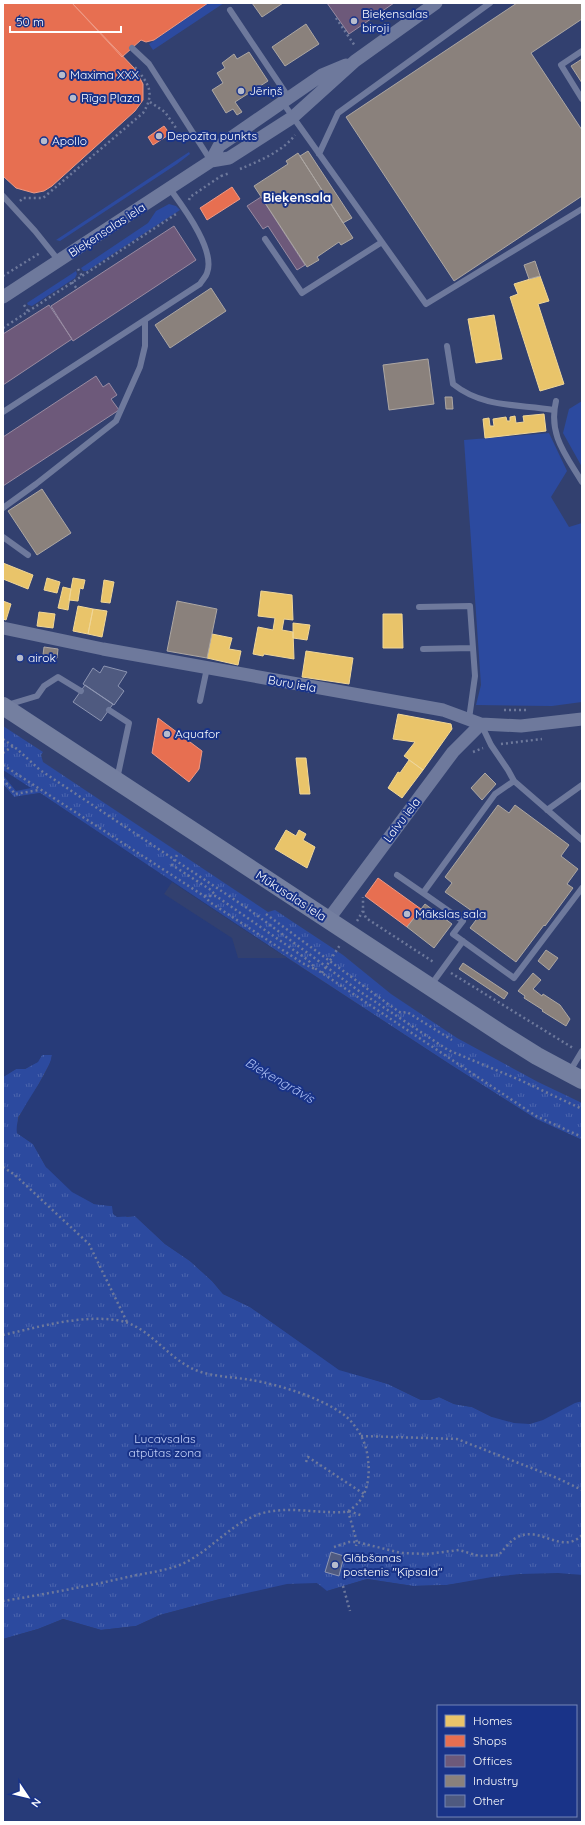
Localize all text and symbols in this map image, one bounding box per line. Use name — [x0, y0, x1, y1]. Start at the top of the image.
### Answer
place label: Bieķensalas biroji — [362, 6, 428, 35]
scale bar — [10, 8, 121, 34]
text: 50 m — [16, 14, 44, 29]
marker: Bieķensalas biroji — [349, 16, 359, 26]
place label: Maxima XXX — [70, 67, 139, 82]
marker: Maxima XXX — [57, 70, 67, 80]
place label: Jēriņš — [249, 83, 283, 98]
marker: Jēriņš — [236, 86, 246, 96]
place label: Rīga Plaza — [81, 90, 140, 105]
marker: Rīga Plaza — [68, 93, 78, 103]
place label: Depozīta punkts — [167, 128, 258, 143]
marker: Depozīta punkts — [154, 131, 164, 141]
place label: Apollo — [52, 133, 87, 148]
marker: Apollo — [39, 136, 49, 146]
district label: Bieķensala — [263, 189, 331, 206]
street label: Bieķensalas iela — [65, 199, 148, 260]
place label: airok — [28, 650, 56, 665]
marker: airok — [15, 653, 25, 663]
street label: Buru iela — [267, 672, 317, 695]
place label: Aquafor — [175, 726, 220, 741]
marker: Aquafor — [162, 729, 172, 739]
street label: Laivu iela — [380, 794, 423, 845]
street label: Mūkusalas iela — [253, 867, 329, 924]
place label: Mākslas sala — [415, 906, 486, 921]
marker: Mākslas sala — [402, 909, 412, 919]
water label: Bieķengrāvis — [243, 1054, 318, 1107]
park label: Lucavsalas atpūtas zona — [129, 1431, 201, 1460]
place label: Glābšanas postenis "Ķīpsala" — [343, 1550, 443, 1579]
marker: Glābšanas postenis "Ķīpsala" — [330, 1560, 340, 1570]
legend — [437, 1705, 577, 1817]
text: Homes — [473, 1713, 513, 1728]
text: Shops — [473, 1733, 507, 1748]
text: Offices — [473, 1753, 512, 1768]
text: Industry — [473, 1773, 518, 1788]
north arrow — [8, 1777, 48, 1817]
text: Other — [473, 1793, 505, 1808]
text: N — [28, 1795, 44, 1810]

